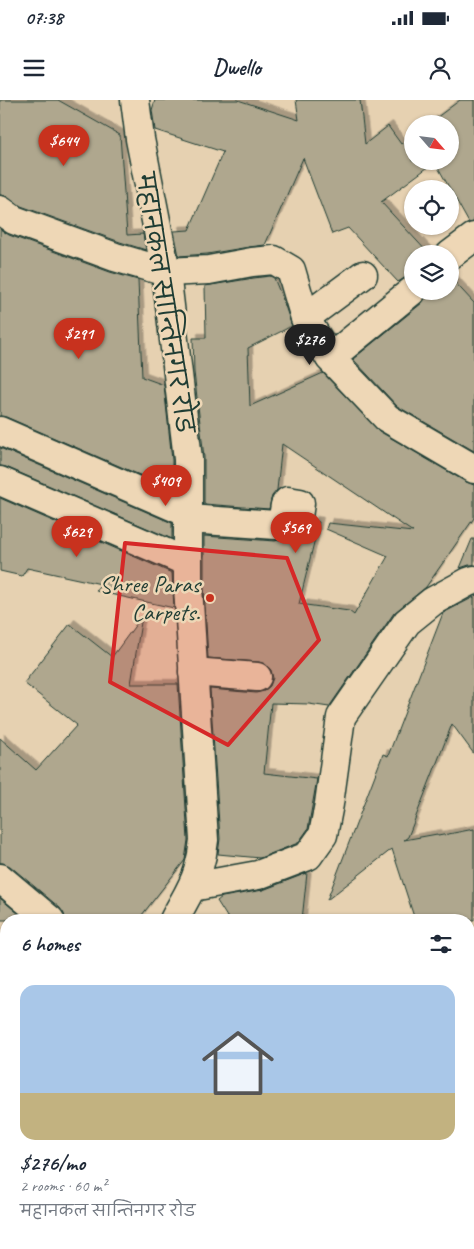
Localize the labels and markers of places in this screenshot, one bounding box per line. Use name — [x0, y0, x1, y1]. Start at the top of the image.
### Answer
pin: $644 — [34, 124, 94, 167]
pin: $291 — [49, 318, 109, 360]
pin: $276 — [280, 324, 340, 366]
pin: $409 — [136, 464, 196, 507]
pin: $569 — [266, 512, 326, 554]
pin: $629 — [47, 516, 107, 558]
place label: Shree Paras Carpets. — [99, 569, 203, 627]
marker: Shree Paras Carpets. — [204, 592, 216, 604]

